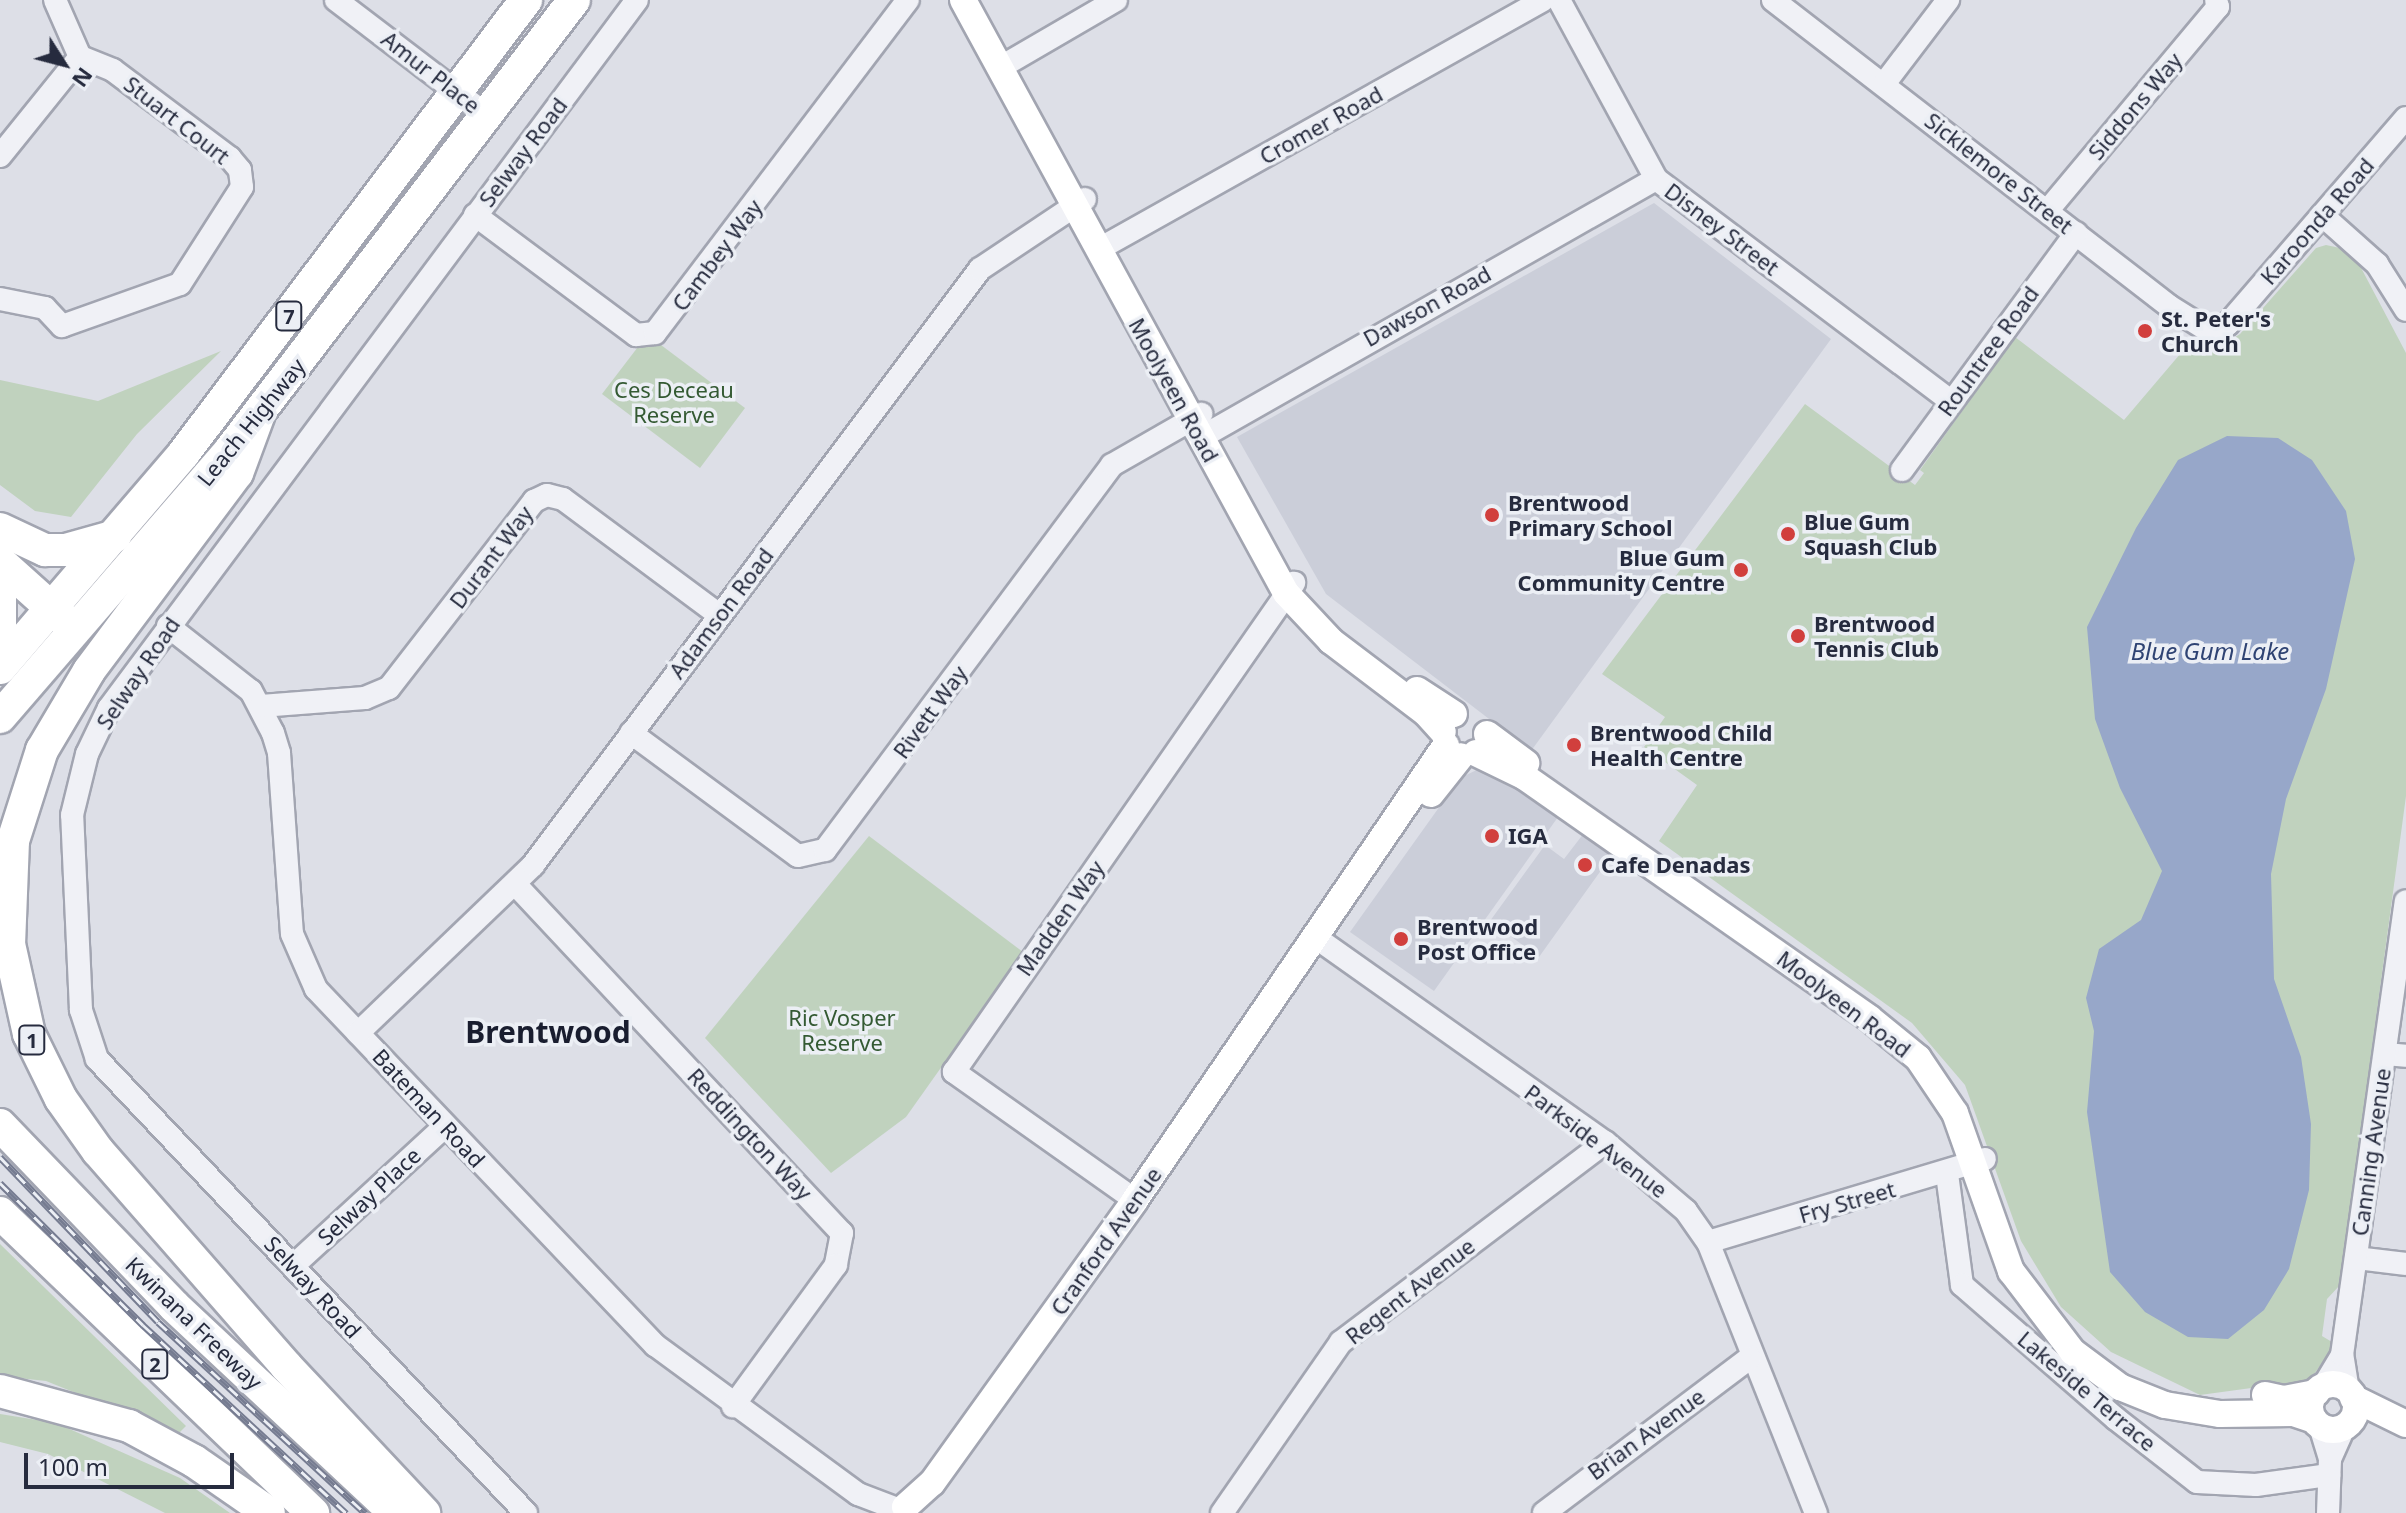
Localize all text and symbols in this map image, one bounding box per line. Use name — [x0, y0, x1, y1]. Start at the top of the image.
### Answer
north arrow — [24, 24, 104, 104]
street label: Amur Place — [377, 25, 485, 119]
street label: Siddons Way — [2083, 47, 2187, 165]
text: N — [66, 62, 101, 94]
street label: Stuart Court — [119, 71, 235, 169]
street label: Cromer Road — [1255, 80, 1387, 170]
street label: Selway Road — [473, 92, 573, 212]
street label: Sicklemore Street — [1920, 107, 2078, 239]
street label: Karoonda Road — [2255, 152, 2379, 290]
street label: Disney Street — [1660, 177, 1784, 281]
street label: Cambey Way — [666, 194, 768, 316]
street label: Dawson Road — [1359, 260, 1495, 352]
street label: Rountree Road — [1932, 281, 2044, 421]
road number: 7 — [275, 300, 303, 332]
place label: St. Peter's Church — [2161, 305, 2271, 356]
street label: Moolyeen Road — [1124, 313, 1224, 467]
marker: St. Peter's Church — [2136, 322, 2154, 340]
street label: Leach Highway — [192, 353, 310, 491]
park label: Ces Deceau Reserve — [614, 376, 734, 428]
place label: Brentwood Primary School — [1508, 489, 1673, 540]
street label: Durant Way — [444, 501, 538, 613]
marker: Brentwood Primary School — [1483, 506, 1501, 524]
place label: Blue Gum Squash Club — [1804, 508, 1937, 560]
marker: Blue Gum Squash Club — [1779, 525, 1797, 543]
street label: Adamson Road — [663, 543, 779, 683]
place label: Blue Gum Community Centre — [1518, 544, 1725, 596]
marker: Blue Gum Community Centre — [1732, 561, 1750, 579]
place label: Brentwood Tennis Club — [1814, 610, 1939, 662]
street label: Selway Road — [91, 612, 185, 734]
marker: Brentwood Tennis Club — [1789, 627, 1807, 645]
water label: Blue Gum Lake — [2131, 637, 2289, 665]
street label: Rivett Way — [888, 661, 972, 763]
place label: Brentwood Child Health Centre — [1590, 719, 1772, 770]
marker: Brentwood Child Health Centre — [1565, 736, 1583, 754]
place label: IGA — [1508, 823, 1548, 849]
marker: IGA — [1483, 827, 1501, 845]
place label: Cafe Denadas — [1601, 852, 1751, 878]
street label: Madden Way — [1011, 855, 1109, 981]
marker: Cafe Denadas — [1576, 856, 1594, 874]
place label: Brentwood Post Office — [1417, 913, 1538, 964]
marker: Brentwood Post Office — [1392, 930, 1410, 948]
street label: Moolyeen Road — [1772, 945, 1916, 1063]
park label: Ric Vosper Reserve — [788, 1004, 896, 1056]
district label: Brentwood — [465, 1014, 631, 1050]
road number: 1 — [18, 1024, 46, 1056]
street label: Bateman Road — [367, 1043, 491, 1173]
street label: Reddington Way — [682, 1063, 818, 1205]
street label: Canning Avenue — [2346, 1066, 2396, 1238]
street label: Parkside Avenue — [1520, 1079, 1672, 1203]
street label: Selway Place — [312, 1142, 426, 1250]
street label: Cranford Avenue — [1045, 1162, 1167, 1320]
street label: Fry Street — [1796, 1176, 1898, 1228]
street label: Selway Road — [259, 1231, 367, 1343]
street label: Regent Avenue — [1340, 1232, 1480, 1350]
street label: Kwinana Freeway — [120, 1251, 268, 1395]
street label: Lakeside Terrace — [2013, 1326, 2161, 1456]
road number: 2 — [141, 1348, 169, 1380]
street label: Brian Avenue — [1582, 1383, 1710, 1485]
scale bar — [28, 1437, 238, 1487]
text: 100 m — [38, 1450, 108, 1483]

